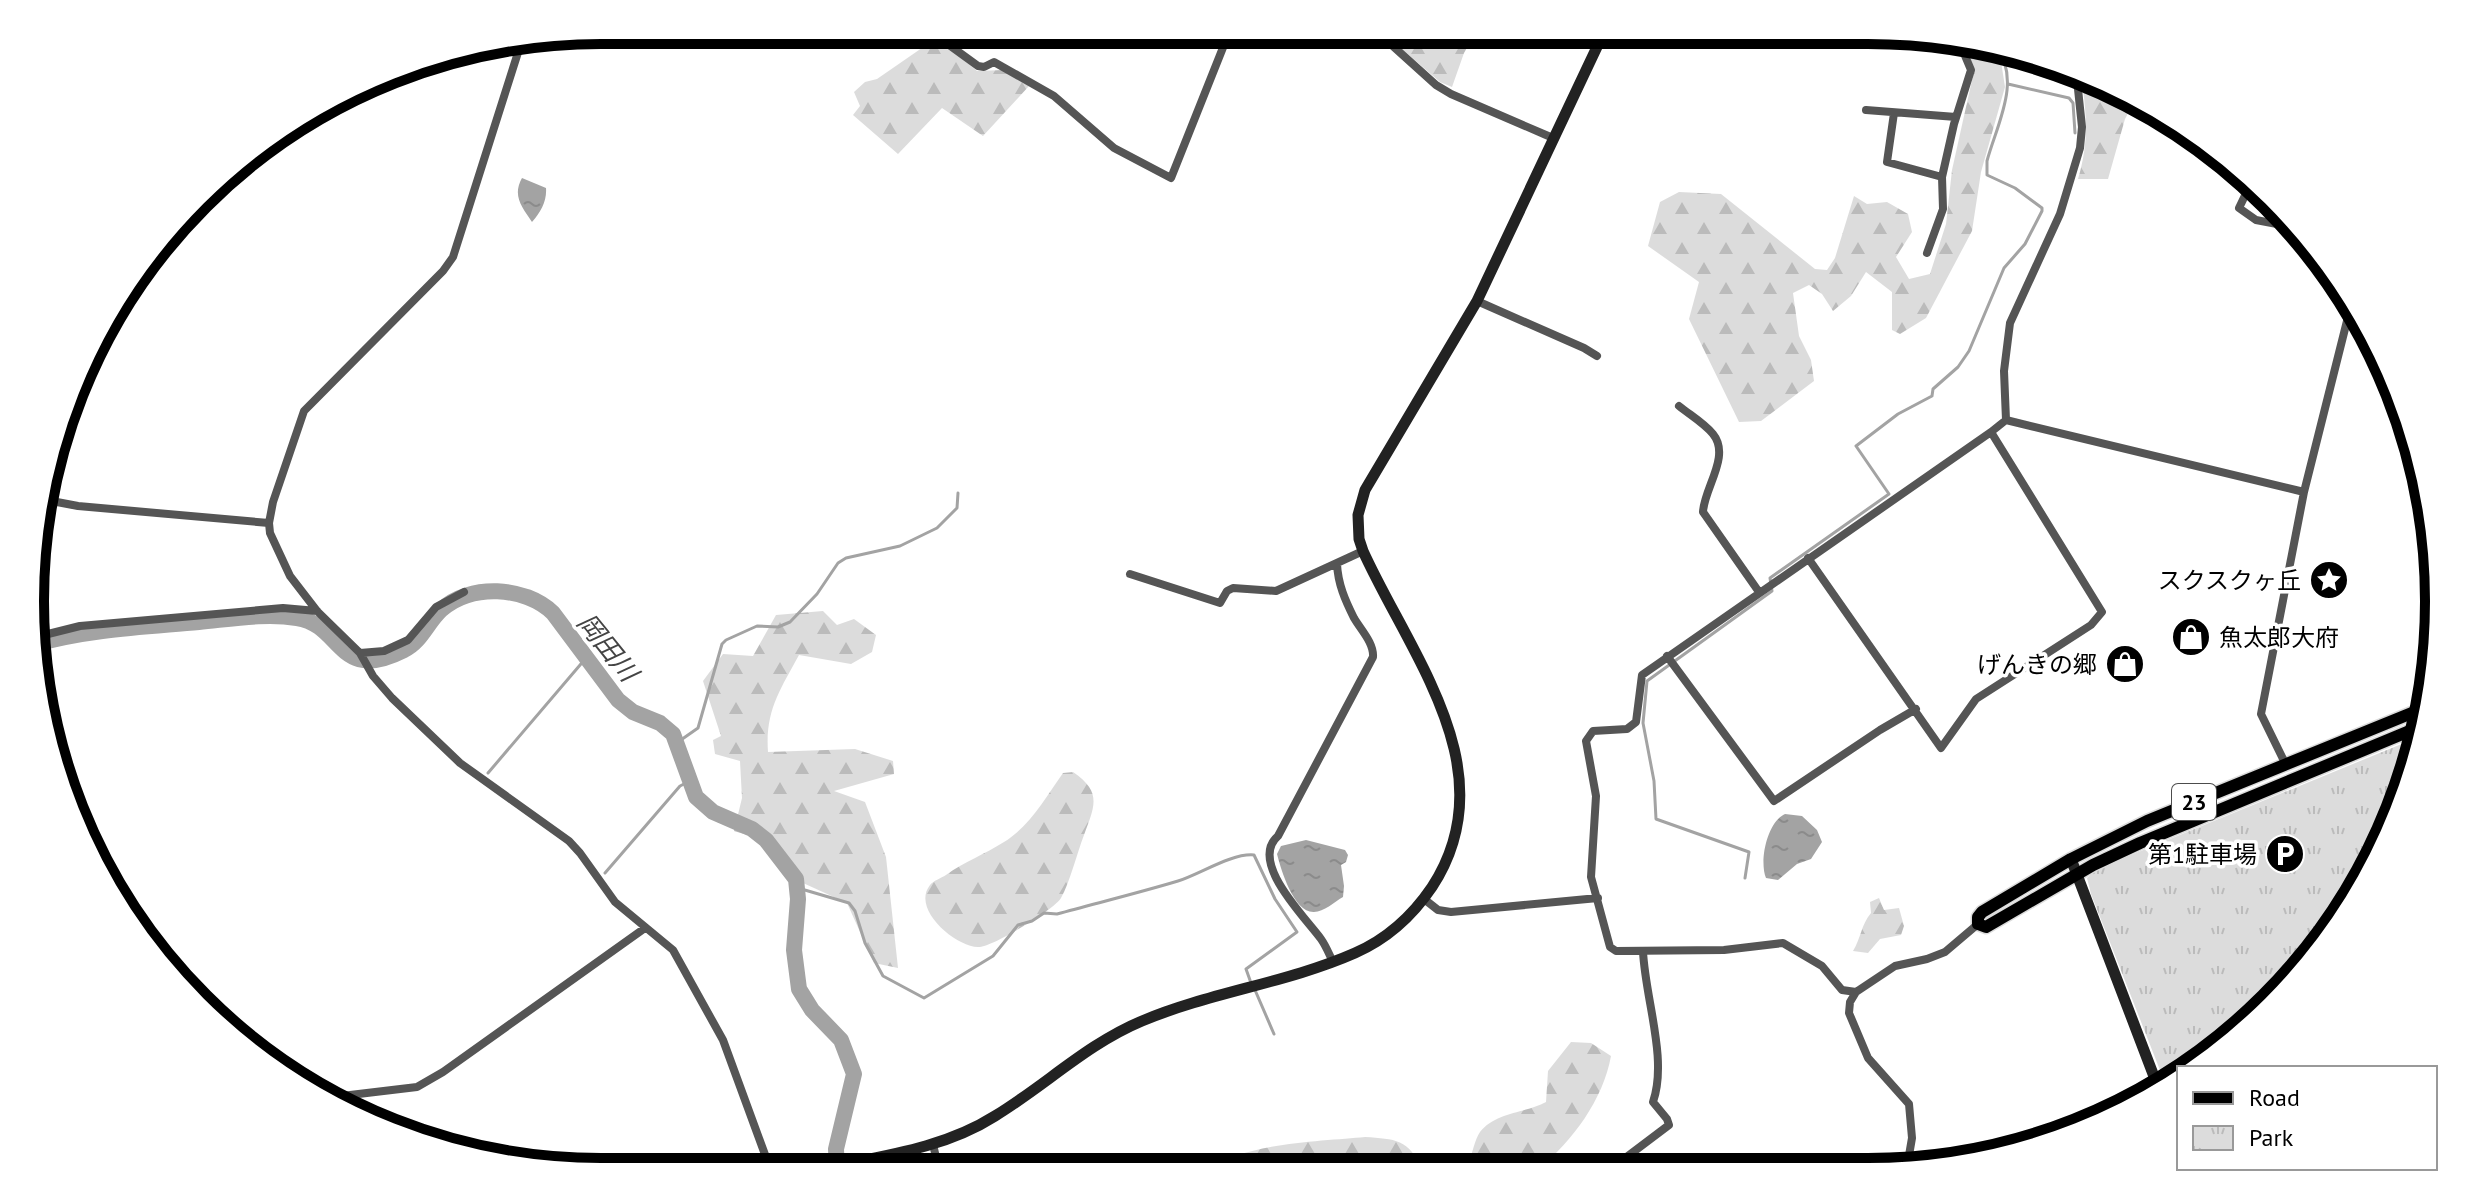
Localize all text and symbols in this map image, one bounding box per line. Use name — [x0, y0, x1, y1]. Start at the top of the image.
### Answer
place icon: スクスクヶ丘 — [2308, 559, 2350, 601]
place label: スクスクヶ丘 — [2158, 565, 2301, 596]
water label: 岡田川 — [571, 606, 647, 690]
shop icon: 魚太郎大府 — [2170, 616, 2212, 658]
place label: 魚太郎大府 — [2219, 622, 2339, 653]
shop icon: げんきの郷 — [2104, 643, 2146, 685]
place label: げんきの郷 — [1977, 649, 2097, 680]
road number: 23 — [2172, 784, 2216, 820]
parking icon: 第1駐車場 — [2264, 833, 2306, 875]
place label: 第1駐車場 — [2148, 839, 2257, 870]
legend — [2177, 1066, 2437, 1170]
text: Road — [2249, 1082, 2300, 1113]
text: Park — [2249, 1122, 2294, 1153]

